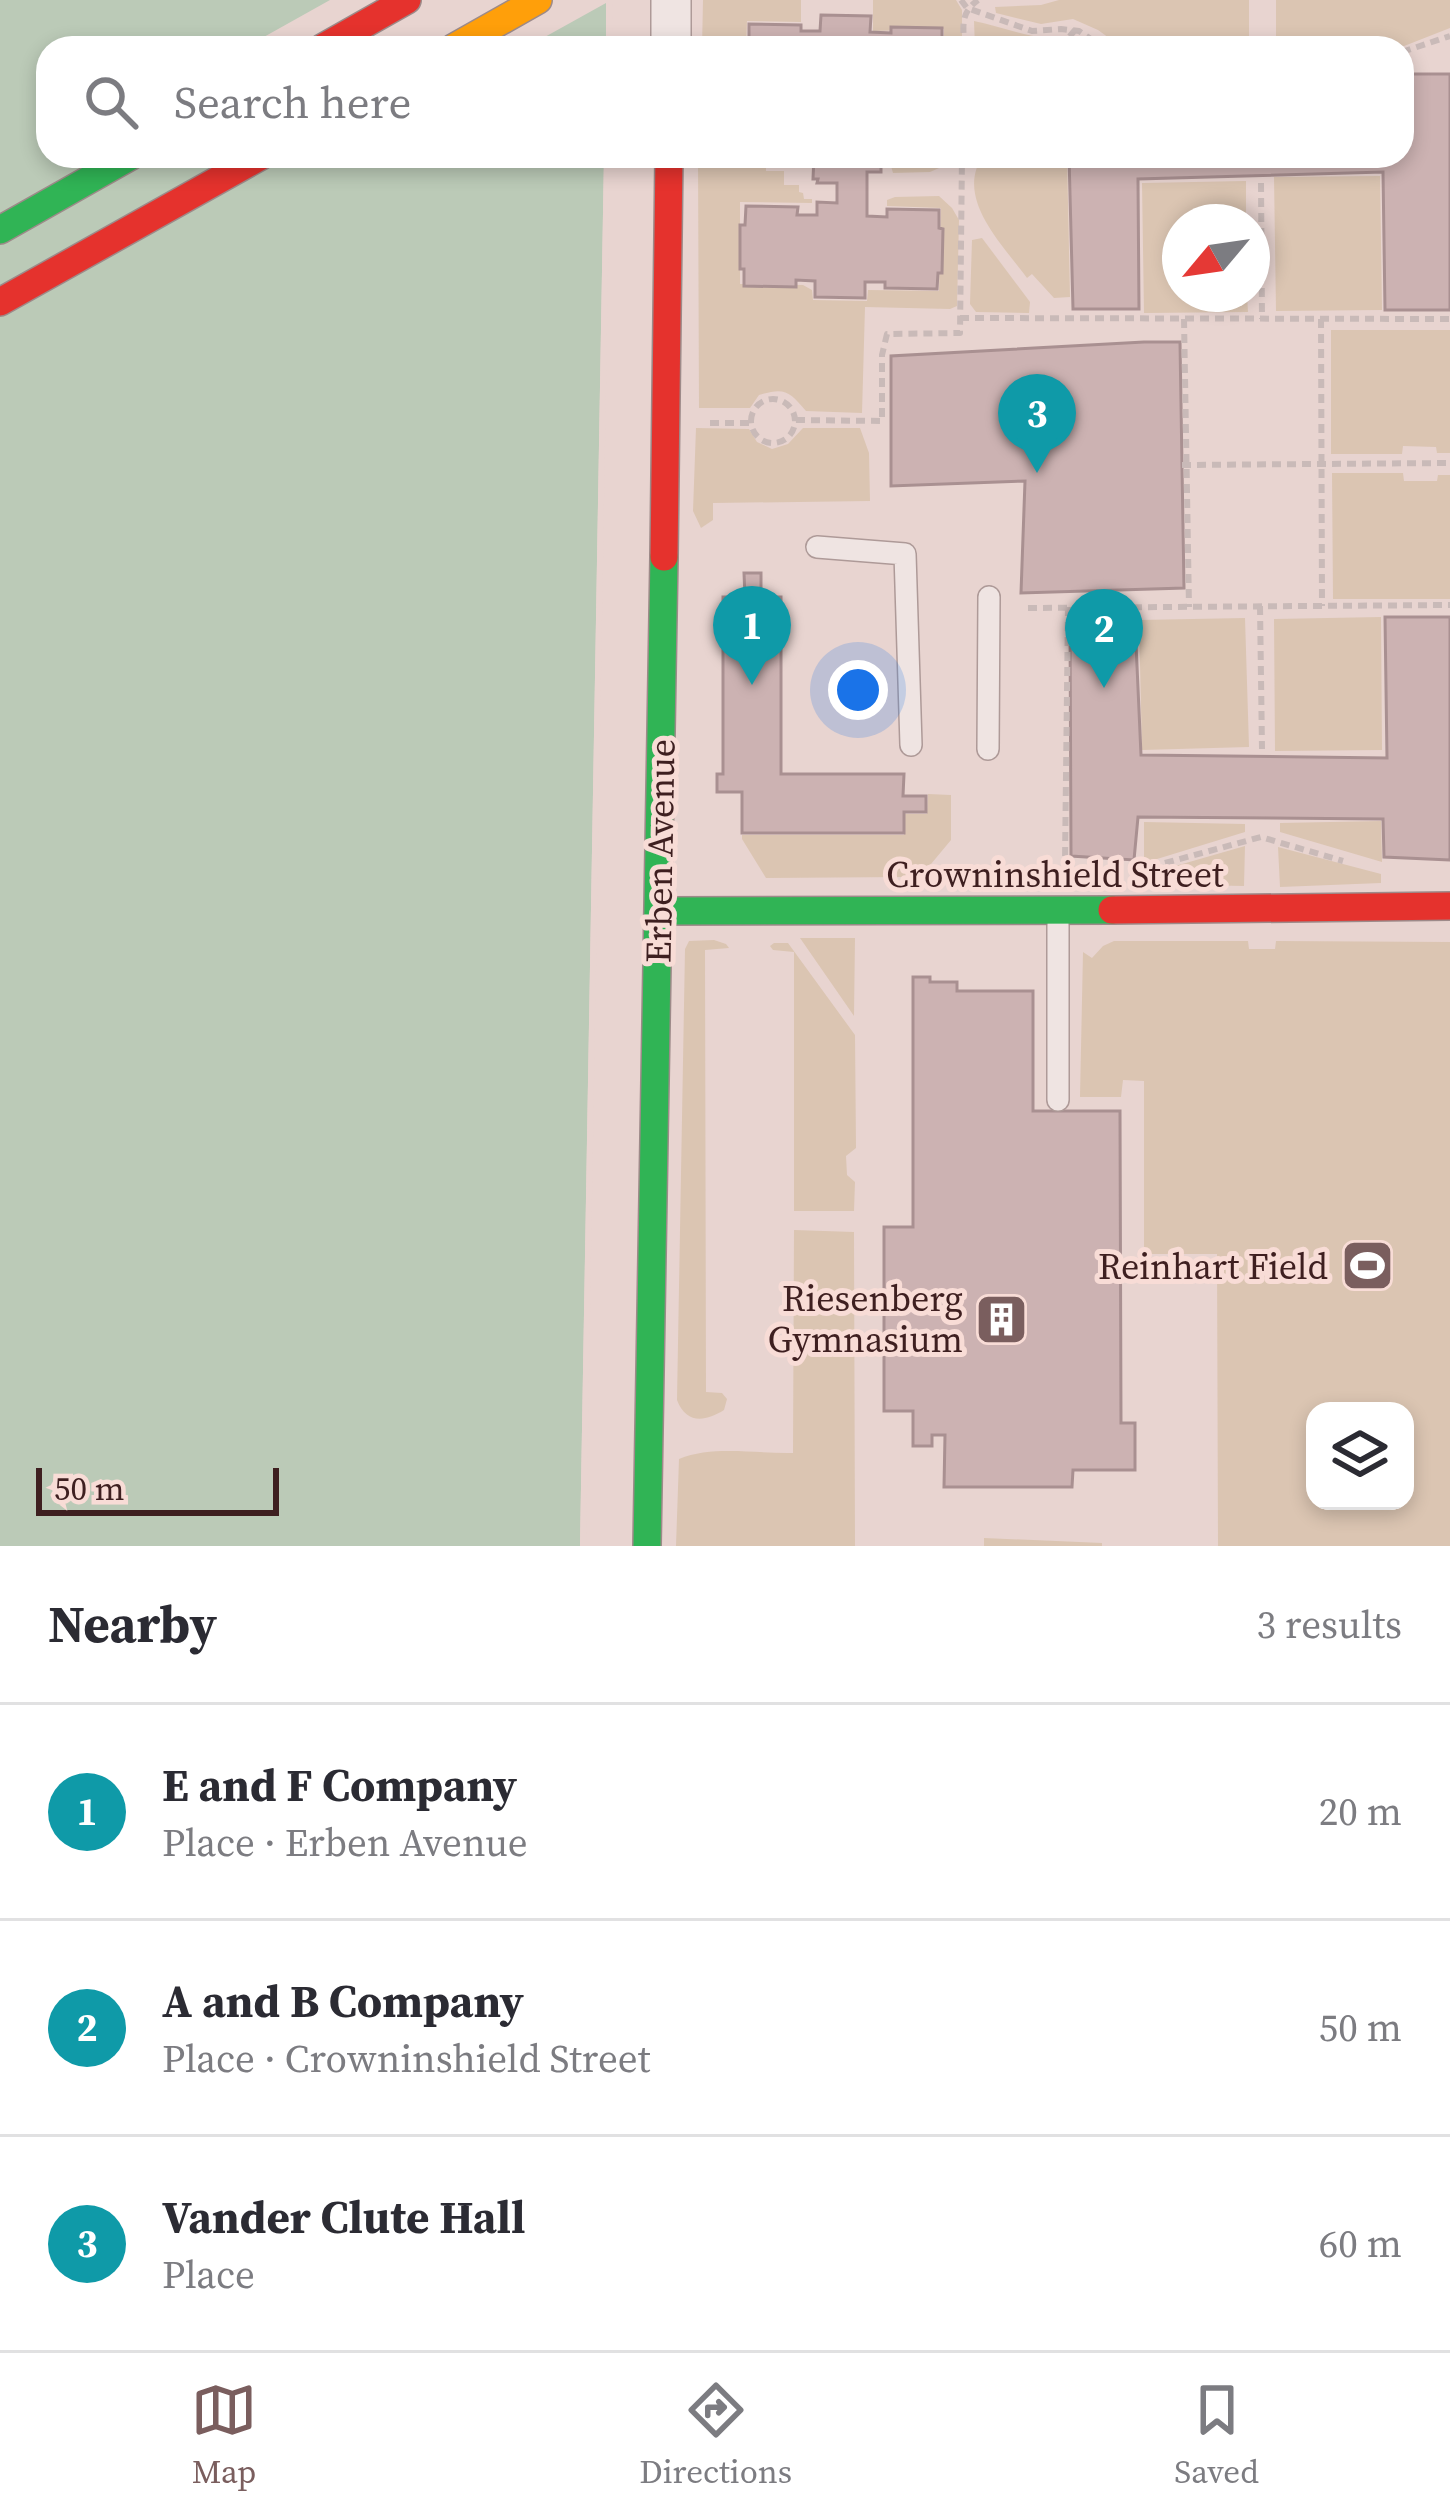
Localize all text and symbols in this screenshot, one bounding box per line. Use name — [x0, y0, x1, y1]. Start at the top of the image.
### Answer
search box — [36, 36, 1414, 168]
icon: search — [78, 69, 144, 135]
text: Search here — [174, 71, 411, 133]
north arrow — [1162, 204, 1270, 312]
pin: 3 — [998, 374, 1076, 473]
pin: 1 — [713, 586, 791, 685]
pin: 2 — [1065, 589, 1143, 688]
your location — [828, 660, 888, 720]
street label: Erben Avenue — [634, 739, 686, 963]
street label: Crowninshield Street — [886, 850, 1224, 899]
sports icon: Reinhart Field — [1339, 1238, 1395, 1294]
place label: Reinhart Field — [1098, 1242, 1328, 1291]
place label: Riesenberg Gymnasium — [768, 1274, 963, 1364]
building icon: Riesenberg Gymnasium — [974, 1291, 1030, 1347]
map controls — [1306, 1402, 1414, 1510]
button: layers — [1306, 1402, 1414, 1510]
scale bar — [36, 1462, 279, 1515]
text: 50 m — [54, 1466, 124, 1511]
text: Nearby — [48, 1589, 217, 1659]
text: 3 results — [1257, 1598, 1402, 1651]
text: E and F Company — [162, 1754, 517, 1816]
text: 1 — [76, 1785, 98, 1838]
text: 20 m — [1319, 1785, 1402, 1838]
text: Place · Erben Avenue — [162, 1816, 528, 1869]
text: A and B Company — [162, 1970, 524, 2032]
text: 2 — [76, 2001, 98, 2054]
text: 50 m — [1319, 2001, 1402, 2054]
text: Place · Crowninshield Street — [162, 2032, 650, 2085]
text: Vander Clute Hall — [162, 2186, 526, 2248]
text: 3 — [76, 2217, 98, 2270]
text: 60 m — [1319, 2217, 1402, 2270]
text: Place — [162, 2248, 255, 2301]
tab: Map — [191, 2377, 257, 2494]
tab: Directions — [639, 2377, 792, 2494]
tab: Saved — [1174, 2377, 1259, 2494]

